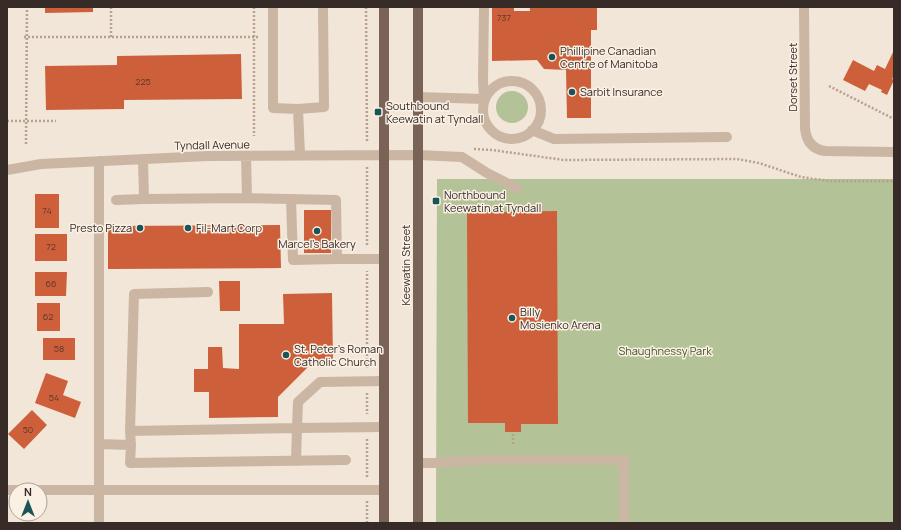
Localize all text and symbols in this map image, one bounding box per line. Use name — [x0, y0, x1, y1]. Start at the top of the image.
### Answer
house number: 737 — [497, 11, 511, 24]
place label: Phillipine Canadian Centre of Manitoba — [560, 43, 658, 71]
street label: Dorset Street — [785, 43, 800, 111]
marker: Phillipine Canadian Centre of Manitoba — [547, 52, 557, 62]
house number: 225 — [135, 75, 151, 88]
place label: Sarbit Insurance — [580, 84, 663, 99]
marker: Sarbit Insurance — [567, 87, 577, 97]
place label: Southbound Keewatin at Tyndall — [386, 98, 483, 126]
marker: Southbound Keewatin at Tyndall — [373, 107, 383, 117]
street label: Tyndall Avenue — [174, 136, 251, 153]
place label: Northbound Keewatin at Tyndall — [444, 187, 541, 215]
marker: Northbound Keewatin at Tyndall — [431, 196, 441, 206]
house number: 74 — [42, 204, 52, 217]
place label: Presto Pizza — [70, 220, 132, 235]
place label: Fil-Mart Corp — [196, 220, 263, 235]
marker: Presto Pizza — [135, 223, 145, 233]
marker: Fil-Mart Corp — [183, 223, 193, 233]
street label: Keewatin Street — [398, 225, 413, 305]
marker: Marcel's Bakery — [312, 226, 322, 236]
place label: Marcel's Bakery — [278, 236, 356, 251]
house number: 72 — [46, 240, 56, 253]
house number: 66 — [45, 277, 57, 290]
place label: Billy Mosienko Arena — [520, 304, 601, 332]
house number: 62 — [43, 310, 53, 323]
marker: Billy Mosienko Arena — [507, 313, 517, 323]
place label: St. Peter's Roman Catholic Church — [294, 341, 383, 369]
house number: 58 — [54, 342, 64, 355]
park label: Shaughnessy Park — [618, 343, 712, 358]
marker: St. Peter's Roman Catholic Church — [281, 350, 291, 360]
house number: 54 — [49, 391, 59, 404]
house number: 50 — [23, 423, 33, 436]
north arrow — [8, 482, 48, 522]
text: N — [24, 484, 32, 499]

